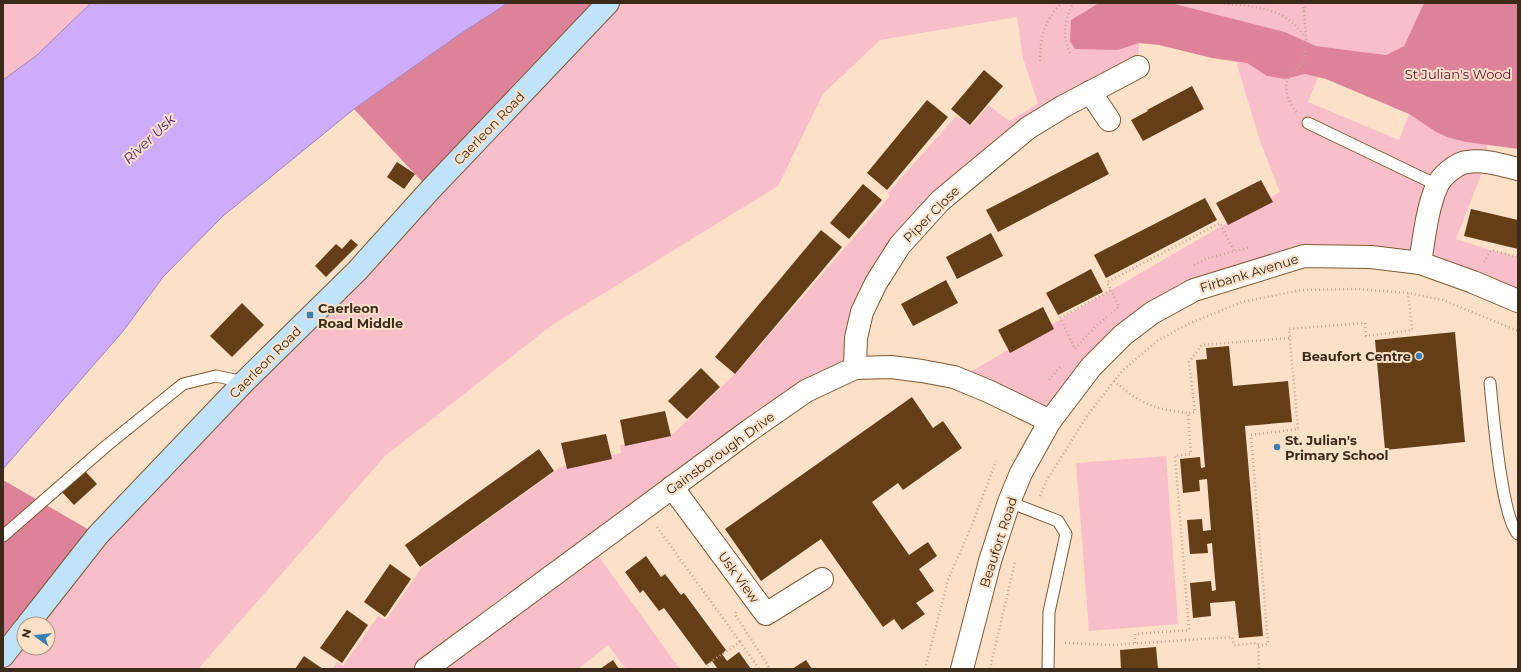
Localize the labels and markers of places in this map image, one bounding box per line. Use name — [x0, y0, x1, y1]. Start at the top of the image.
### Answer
place label: Caerleon Road Middle — [318, 300, 403, 331]
marker: Caerleon Road Middle — [305, 310, 315, 320]
place label: Beaufort Centre — [1302, 348, 1411, 364]
marker: Beaufort Centre — [1414, 351, 1424, 361]
place label: St. Julian's Primary School — [1285, 432, 1388, 463]
marker: St. Julian's Primary School — [1272, 442, 1282, 452]

